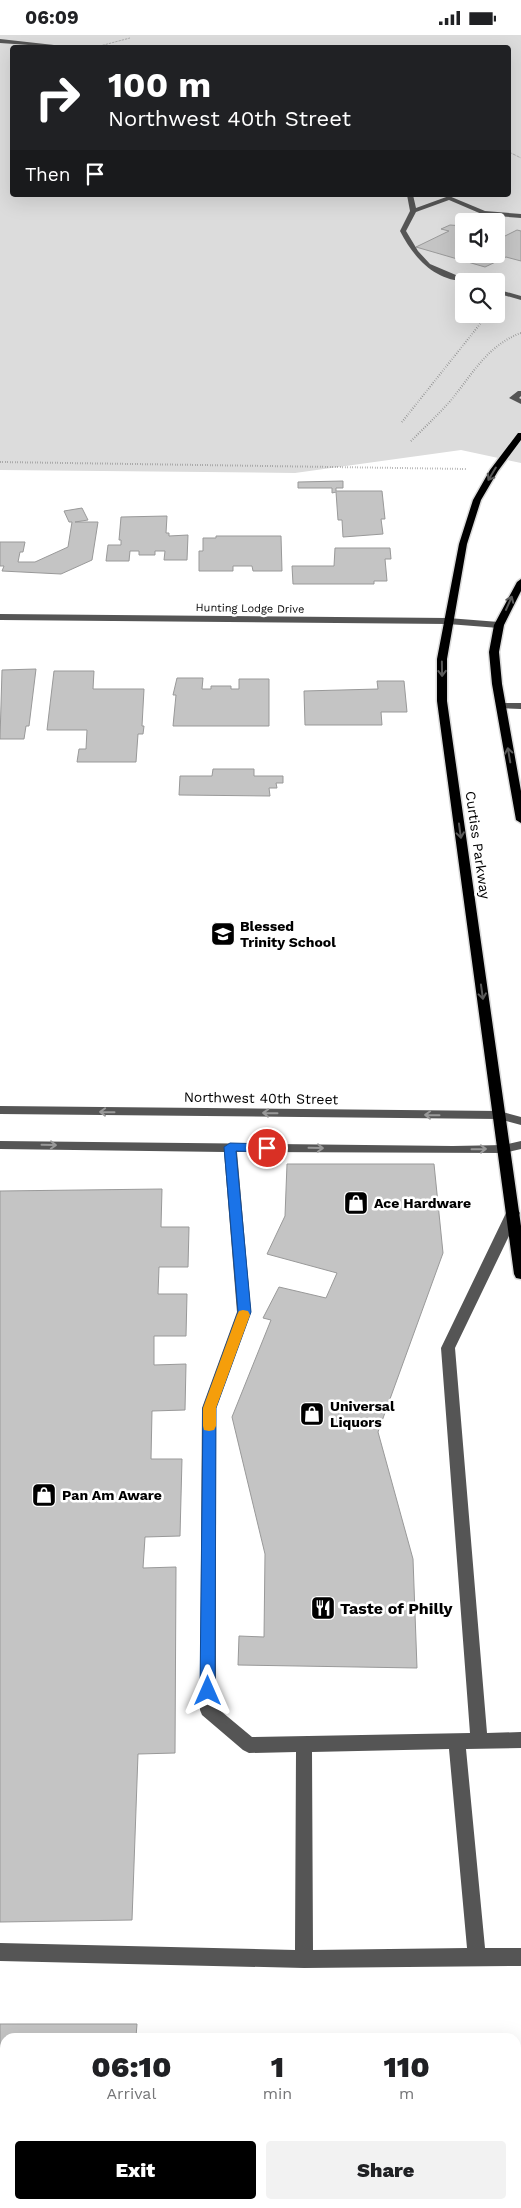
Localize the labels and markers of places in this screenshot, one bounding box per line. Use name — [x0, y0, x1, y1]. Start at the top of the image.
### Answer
place label: Blessed Trinity School — [240, 918, 336, 950]
school or university icon: Blessed Trinity School — [210, 921, 236, 947]
pin — [246, 1127, 288, 1169]
shop icon: Ace Hardware — [343, 1190, 369, 1216]
place label: Ace Hardware — [374, 1195, 471, 1211]
place label: Universal Liquors — [330, 1398, 395, 1430]
shop icon: Universal Liquors — [299, 1401, 325, 1427]
shop icon: Pan Am Aware — [31, 1482, 57, 1508]
place label: Pan Am Aware — [62, 1487, 162, 1503]
restaurant icon: Taste of Philly — [310, 1595, 336, 1621]
place label: Taste of Philly — [340, 1599, 454, 1618]

